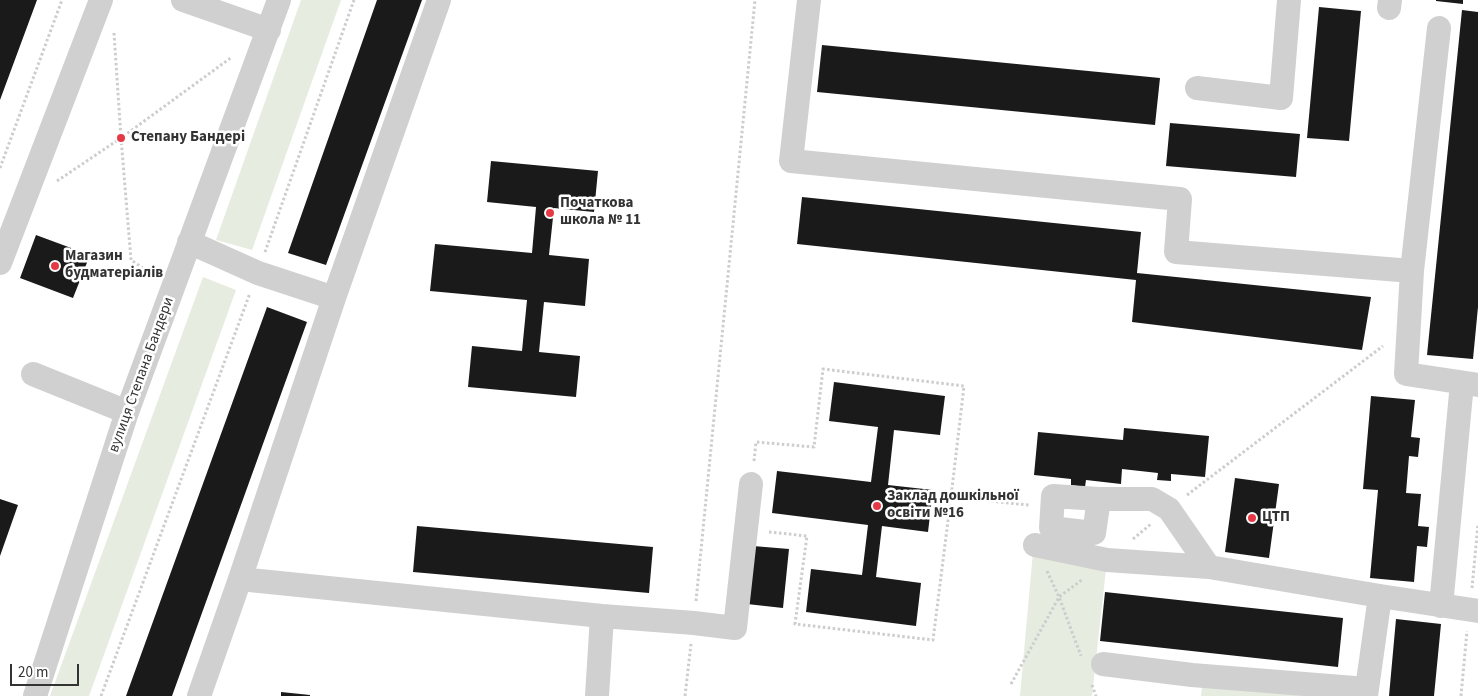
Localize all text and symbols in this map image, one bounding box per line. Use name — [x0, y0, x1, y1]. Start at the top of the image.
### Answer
place label: Степану Бандері — [131, 129, 245, 147]
marker: Степану Бандері — [115, 132, 127, 144]
place label: Початкова школа № 11 — [560, 195, 641, 230]
marker: Початкова школа № 11 — [544, 207, 556, 219]
place label: Магазин будматеріалів — [65, 248, 163, 283]
marker: Магазин будматеріалів — [49, 260, 61, 272]
street label: вулиця Степана Бандери — [105, 295, 179, 455]
place label: Заклад дошкільної освіти №16 — [887, 488, 1019, 523]
marker: Заклад дошкільної освіти №16 — [871, 500, 883, 512]
place label: ЦТП — [1262, 509, 1290, 527]
marker: ЦТП — [1246, 512, 1258, 524]
scale bar — [12, 654, 81, 686]
text: 20 m — [18, 662, 48, 683]

